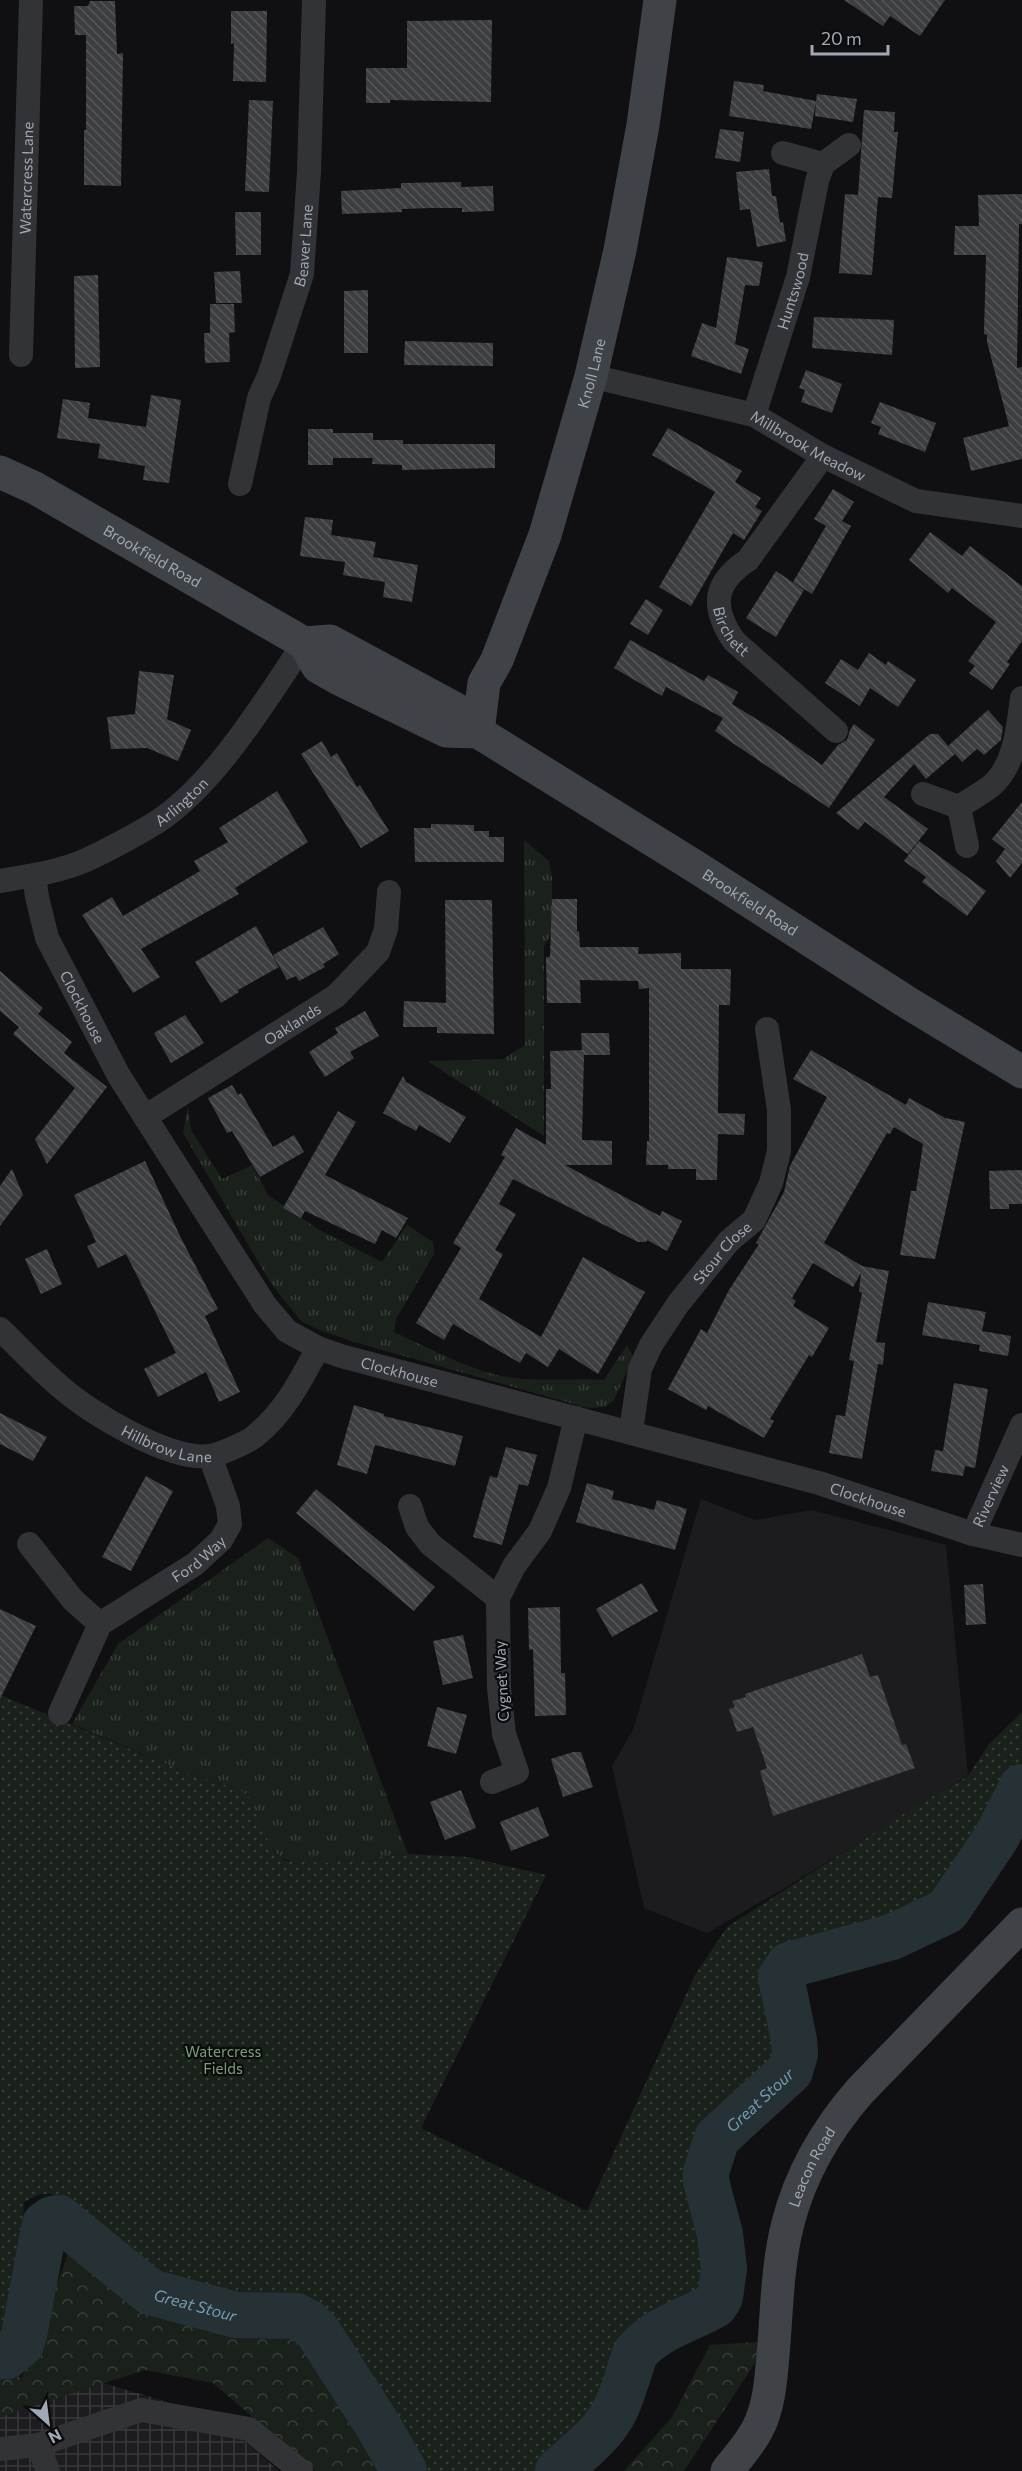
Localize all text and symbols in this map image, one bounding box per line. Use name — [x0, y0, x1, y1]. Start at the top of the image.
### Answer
scale bar — [812, 18, 888, 56]
text: 20 m — [821, 27, 862, 49]
street label: Watercress Lane — [15, 121, 37, 235]
street label: Beaver Lane — [290, 204, 316, 289]
street label: Huntswood — [773, 251, 812, 332]
street label: Knoll Lane — [573, 337, 608, 410]
street label: Millbrook Meadow — [748, 406, 869, 484]
street label: Brookfield Road — [100, 520, 204, 591]
street label: Birchett — [710, 605, 753, 660]
street label: Arlington — [151, 774, 211, 830]
street label: Brookfield Road — [699, 865, 801, 939]
street label: Clockhouse — [57, 967, 109, 1046]
street label: Oaklands — [260, 999, 324, 1049]
street label: Stour Close — [689, 1217, 755, 1287]
street label: Clockhouse — [359, 1353, 440, 1390]
street label: Hillbrow Lane — [119, 1421, 212, 1465]
street label: Riverview — [968, 1462, 1012, 1530]
street label: Clockhouse — [828, 1478, 909, 1520]
street label: Ford Way — [168, 1531, 229, 1586]
street label: Cygnet Way — [490, 1640, 512, 1722]
park label: Watercress Fields — [185, 2042, 262, 2077]
water label: Great Stour — [721, 2063, 797, 2135]
street label: Leacon Road — [784, 2123, 839, 2209]
water label: Great Stour — [152, 2284, 240, 2324]
north arrow — [18, 2393, 78, 2453]
text: N — [46, 2425, 65, 2448]

